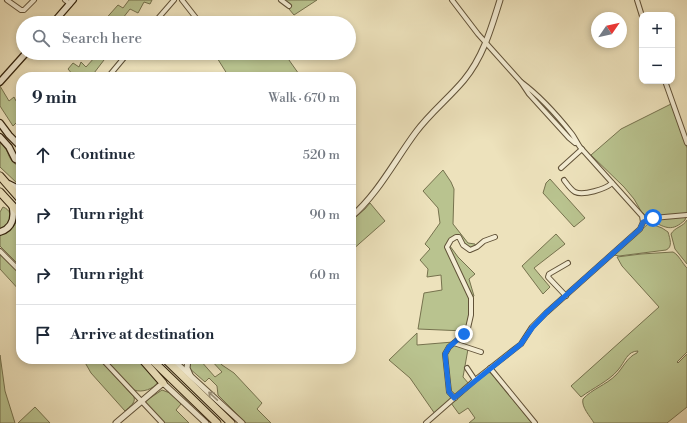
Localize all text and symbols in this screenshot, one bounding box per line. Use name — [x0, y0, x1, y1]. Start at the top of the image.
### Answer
north arrow — [591, 12, 627, 48]
map controls — [639, 12, 675, 84]
button: + — [639, 12, 675, 48]
search box — [16, 16, 356, 60]
icon: search — [30, 27, 52, 49]
text: Search here — [62, 29, 142, 48]
button: − — [639, 48, 675, 84]
text: 9 min — [32, 87, 77, 109]
text: Walk · 670 m — [268, 90, 340, 106]
icon: ahead — [32, 144, 54, 166]
text: Continue — [70, 145, 135, 164]
text: 520 m — [303, 147, 340, 163]
icon: right — [32, 204, 54, 226]
text: Turn right — [70, 205, 144, 224]
text: 90 m — [309, 207, 340, 223]
route start — [644, 209, 662, 227]
icon: right — [32, 264, 54, 286]
text: Turn right — [70, 265, 144, 284]
text: 60 m — [309, 267, 340, 283]
icon: arrive — [32, 324, 54, 346]
text: Arrive at destination — [70, 325, 214, 344]
route end — [455, 325, 473, 343]
one-way arrow — [208, 392, 218, 401]

